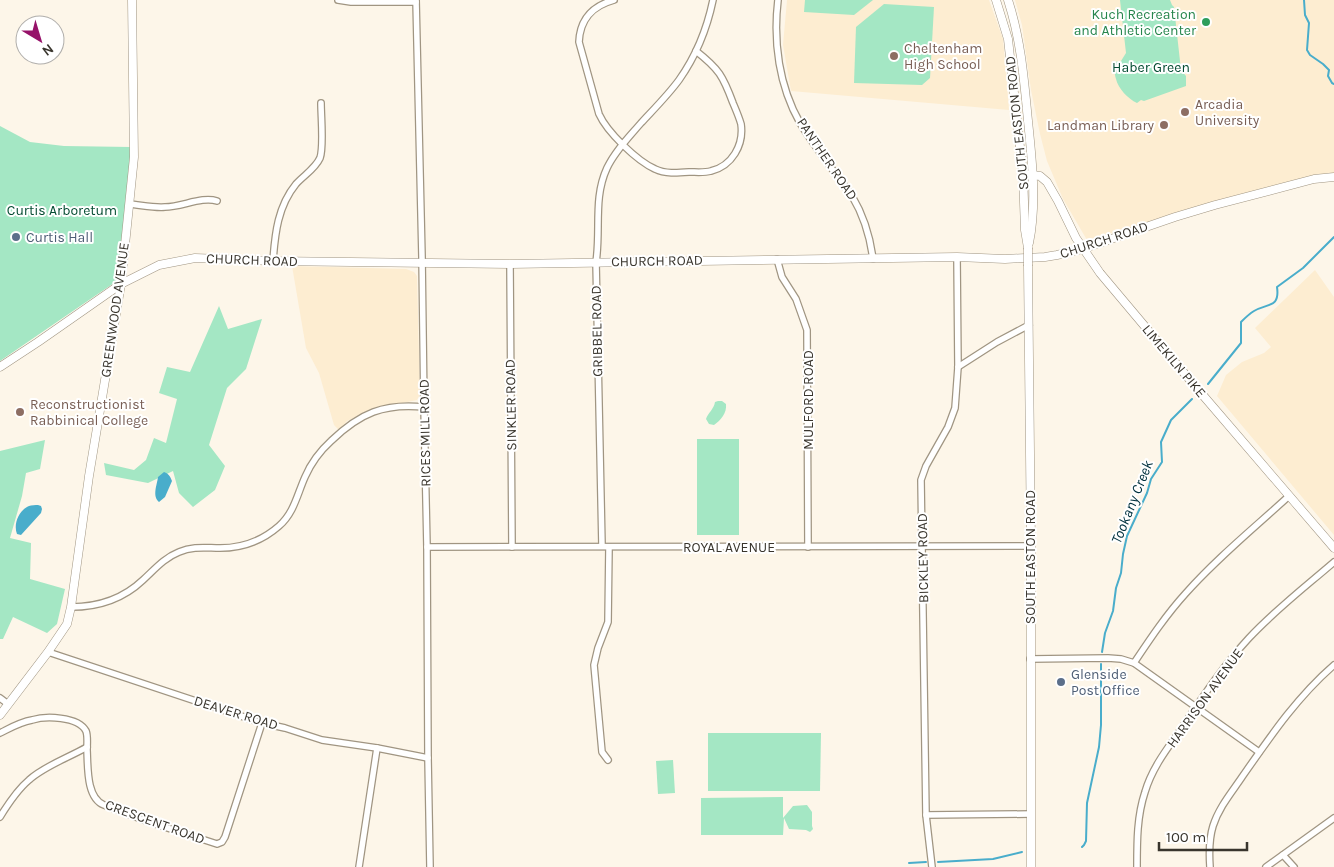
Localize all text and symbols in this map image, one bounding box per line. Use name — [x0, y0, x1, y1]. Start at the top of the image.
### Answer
place label: Kuch Recreation and Athletic Center — [1074, 6, 1197, 39]
north arrow — [15, 15, 65, 65]
marker: Kuch Recreation and Athletic Center — [1200, 16, 1212, 28]
text: N — [39, 40, 57, 60]
place label: Cheltenham High School — [904, 40, 982, 73]
marker: Cheltenham High School — [888, 50, 900, 62]
street label: SOUTH EASTON ROAD — [1002, 55, 1032, 191]
park label: Haber Green — [1112, 59, 1190, 76]
place label: Arcadia University — [1195, 96, 1260, 129]
marker: Arcadia University — [1179, 106, 1191, 118]
street label: PANTHER ROAD — [793, 115, 861, 203]
place label: Landman Library — [1047, 117, 1154, 134]
marker: Landman Library — [1158, 119, 1170, 131]
park label: Curtis Arboretum — [7, 202, 117, 219]
street label: CHURCH ROAD — [1058, 218, 1150, 262]
place label: Curtis Hall — [26, 229, 93, 246]
marker: Curtis Hall — [10, 231, 22, 243]
street label: GREENWOOD AVENUE — [97, 241, 133, 379]
street label: CHURCH ROAD — [206, 250, 298, 270]
street label: CHURCH ROAD — [611, 252, 703, 270]
street label: GRIBBEL ROAD — [588, 285, 606, 377]
street label: LIMEKILN PIKE — [1139, 321, 1209, 401]
street label: MULFORD ROAD — [800, 350, 817, 450]
street label: SINKLER ROAD — [502, 359, 520, 451]
street label: RICES MILL ROAD — [416, 379, 434, 487]
place label: Reconstructionist Rabbinical College — [30, 396, 148, 429]
marker: Reconstructionist Rabbinical College — [14, 406, 26, 418]
water label: Tookany Creek — [1107, 457, 1157, 546]
street label: SOUTH EASTON ROAD — [1022, 490, 1039, 624]
street label: BICKLEY ROAD — [914, 513, 932, 603]
street label: ROYAL AVENUE — [683, 539, 775, 556]
street label: HARRISON AVENUE — [1163, 645, 1247, 751]
place label: Glenside Post Office — [1071, 666, 1140, 699]
marker: Glenside Post Office — [1055, 676, 1067, 688]
street label: DEAVER ROAD — [192, 692, 280, 734]
street label: CRESCENT ROAD — [103, 796, 207, 848]
scale bar — [1159, 820, 1246, 852]
text: 100 m — [1166, 828, 1206, 846]

